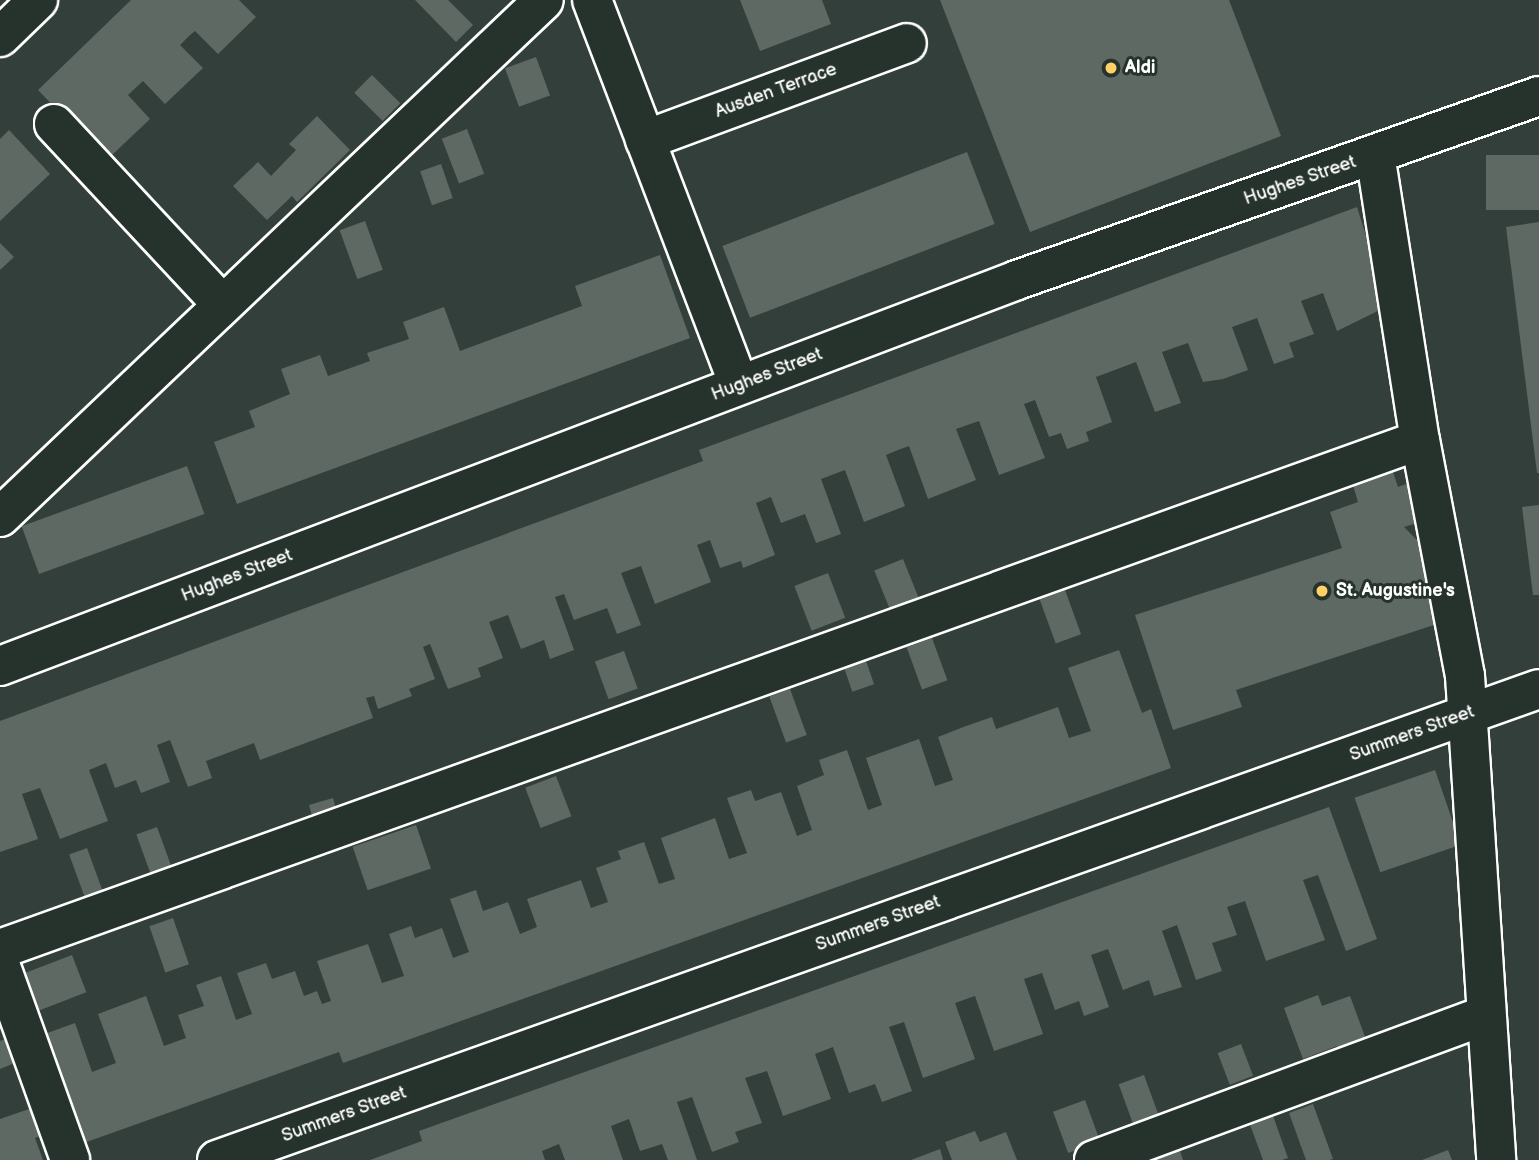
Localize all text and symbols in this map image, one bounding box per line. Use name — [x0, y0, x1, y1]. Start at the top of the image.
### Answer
place label: Aldi — [1125, 57, 1155, 79]
street label: Ausden Terrace — [712, 59, 840, 123]
marker: Aldi — [1103, 60, 1119, 76]
street label: Hughes Street — [1241, 152, 1359, 210]
street label: Hughes Street — [708, 344, 826, 406]
street label: Hughes Street — [178, 545, 296, 607]
place label: St. Augustine's — [1336, 580, 1455, 602]
marker: St. Augustine's — [1314, 583, 1330, 599]
street label: Summers Street — [1347, 701, 1477, 767]
street label: Summers Street — [813, 891, 943, 957]
street label: Summers Street — [279, 1082, 409, 1148]

